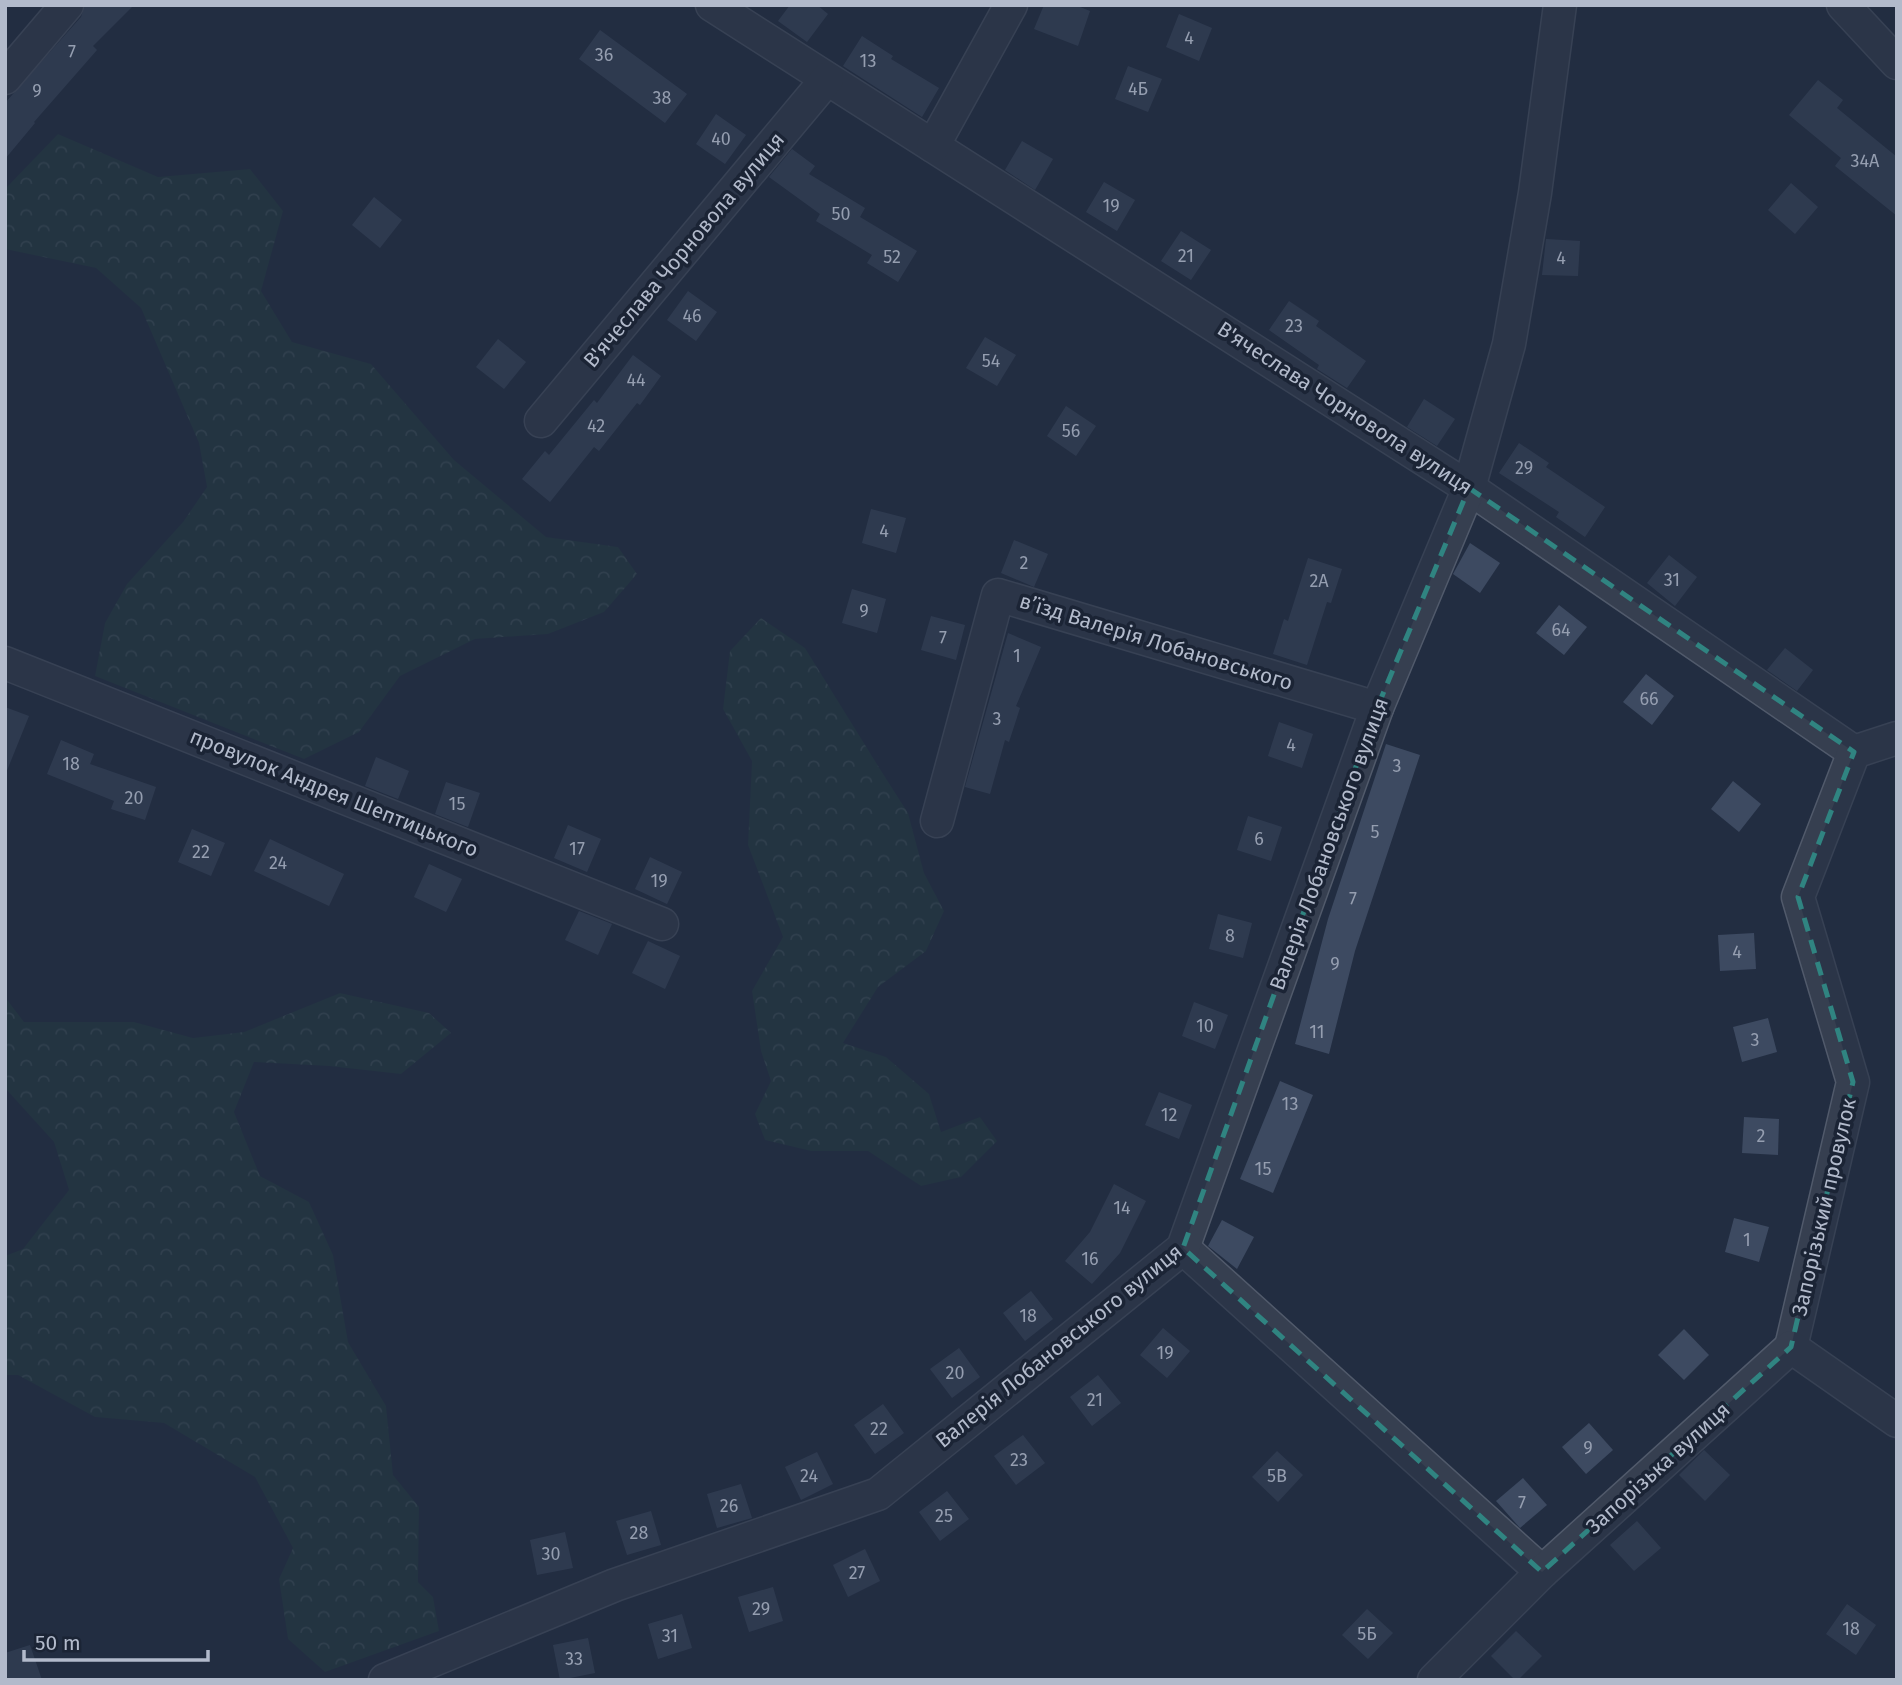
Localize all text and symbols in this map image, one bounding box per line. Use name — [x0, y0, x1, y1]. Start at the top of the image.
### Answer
house number: 4 — [1184, 27, 1194, 49]
house number: 7 — [68, 41, 76, 63]
house number: 36 — [595, 44, 613, 66]
house number: 13 — [860, 50, 876, 72]
house number: 4Б — [1128, 78, 1148, 100]
house number: 9 — [32, 80, 42, 102]
house number: 38 — [653, 87, 672, 109]
street label: В'ячеслава Чорновола вулиця — [578, 127, 790, 373]
house number: 40 — [711, 128, 731, 150]
house number: 34А — [1851, 150, 1880, 172]
house number: 19 — [1102, 195, 1120, 217]
house number: 50 — [831, 203, 851, 225]
house number: 21 — [1178, 245, 1194, 267]
house number: 52 — [883, 246, 901, 268]
house number: 4 — [1556, 247, 1566, 269]
house number: 46 — [682, 305, 702, 327]
house number: 23 — [1285, 315, 1303, 337]
street label: В'ячеслава Чорновола вулиця — [1213, 316, 1477, 500]
house number: 54 — [982, 350, 1001, 372]
house number: 44 — [626, 369, 646, 391]
house number: 42 — [587, 415, 605, 437]
house number: 56 — [1062, 420, 1080, 442]
house number: 29 — [1515, 457, 1533, 479]
house number: 4 — [879, 520, 889, 542]
house number: 2 — [1020, 552, 1029, 574]
house number: 31 — [1664, 569, 1680, 591]
house number: 2А — [1309, 570, 1329, 592]
street label: в’їзд Валерія Лобановського — [1016, 588, 1296, 696]
house number: 9 — [859, 600, 869, 622]
house number: 64 — [1551, 619, 1571, 641]
house number: 7 — [939, 627, 947, 649]
house number: 1 — [1013, 645, 1021, 667]
house number: 66 — [1639, 688, 1659, 710]
street label: Валерія Лобановського вулиця — [1264, 694, 1394, 994]
house number: 3 — [993, 708, 1001, 730]
street label: провулок Андрея Шептицького — [186, 723, 482, 863]
house number: 4 — [1286, 734, 1296, 756]
house number: 18 — [62, 753, 80, 775]
house number: 3 — [1393, 755, 1401, 777]
house number: 20 — [125, 787, 143, 809]
house number: 15 — [449, 793, 465, 815]
house number: 5 — [1370, 821, 1380, 843]
house number: 6 — [1254, 828, 1264, 850]
house number: 17 — [569, 838, 585, 860]
house number: 22 — [192, 841, 210, 863]
house number: 24 — [269, 852, 287, 874]
house number: 19 — [650, 870, 668, 892]
house number: 7 — [1349, 888, 1357, 910]
house number: 8 — [1225, 925, 1235, 947]
house number: 4 — [1732, 941, 1742, 963]
house number: 9 — [1330, 953, 1340, 975]
house number: 10 — [1196, 1015, 1214, 1037]
house number: 11 — [1309, 1021, 1325, 1043]
house number: 3 — [1751, 1029, 1759, 1051]
house number: 13 — [1282, 1093, 1298, 1115]
street label: Запорізький провулок — [1786, 1096, 1862, 1318]
house number: 12 — [1161, 1104, 1177, 1126]
house number: 2 — [1757, 1125, 1766, 1147]
house number: 15 — [1255, 1158, 1271, 1180]
house number: 14 — [1113, 1197, 1131, 1219]
house number: 1 — [1743, 1229, 1751, 1251]
street label: Валерія Лобановського вулиця — [931, 1238, 1187, 1454]
house number: 16 — [1081, 1248, 1099, 1270]
house number: 18 — [1019, 1305, 1037, 1327]
house number: 19 — [1156, 1342, 1174, 1364]
house number: 20 — [946, 1362, 964, 1384]
house number: 21 — [1087, 1389, 1103, 1411]
street label: Запорізька вулиця — [1581, 1397, 1735, 1539]
house number: 22 — [870, 1418, 888, 1440]
house number: 9 — [1583, 1437, 1593, 1459]
house number: 23 — [1010, 1449, 1028, 1471]
house number: 24 — [800, 1465, 818, 1487]
house number: 5В — [1267, 1465, 1287, 1487]
house number: 7 — [1518, 1492, 1526, 1514]
house number: 26 — [720, 1495, 738, 1517]
house number: 25 — [935, 1505, 953, 1527]
house number: 28 — [630, 1522, 648, 1544]
house number: 30 — [541, 1543, 561, 1565]
house number: 27 — [849, 1562, 865, 1584]
house number: 29 — [752, 1598, 770, 1620]
scale bar — [24, 1618, 208, 1662]
house number: 18 — [1842, 1618, 1860, 1640]
house number: 5Б — [1357, 1623, 1377, 1645]
house number: 31 — [662, 1625, 678, 1647]
text: 50 m — [35, 1630, 81, 1656]
house number: 33 — [565, 1648, 583, 1670]

